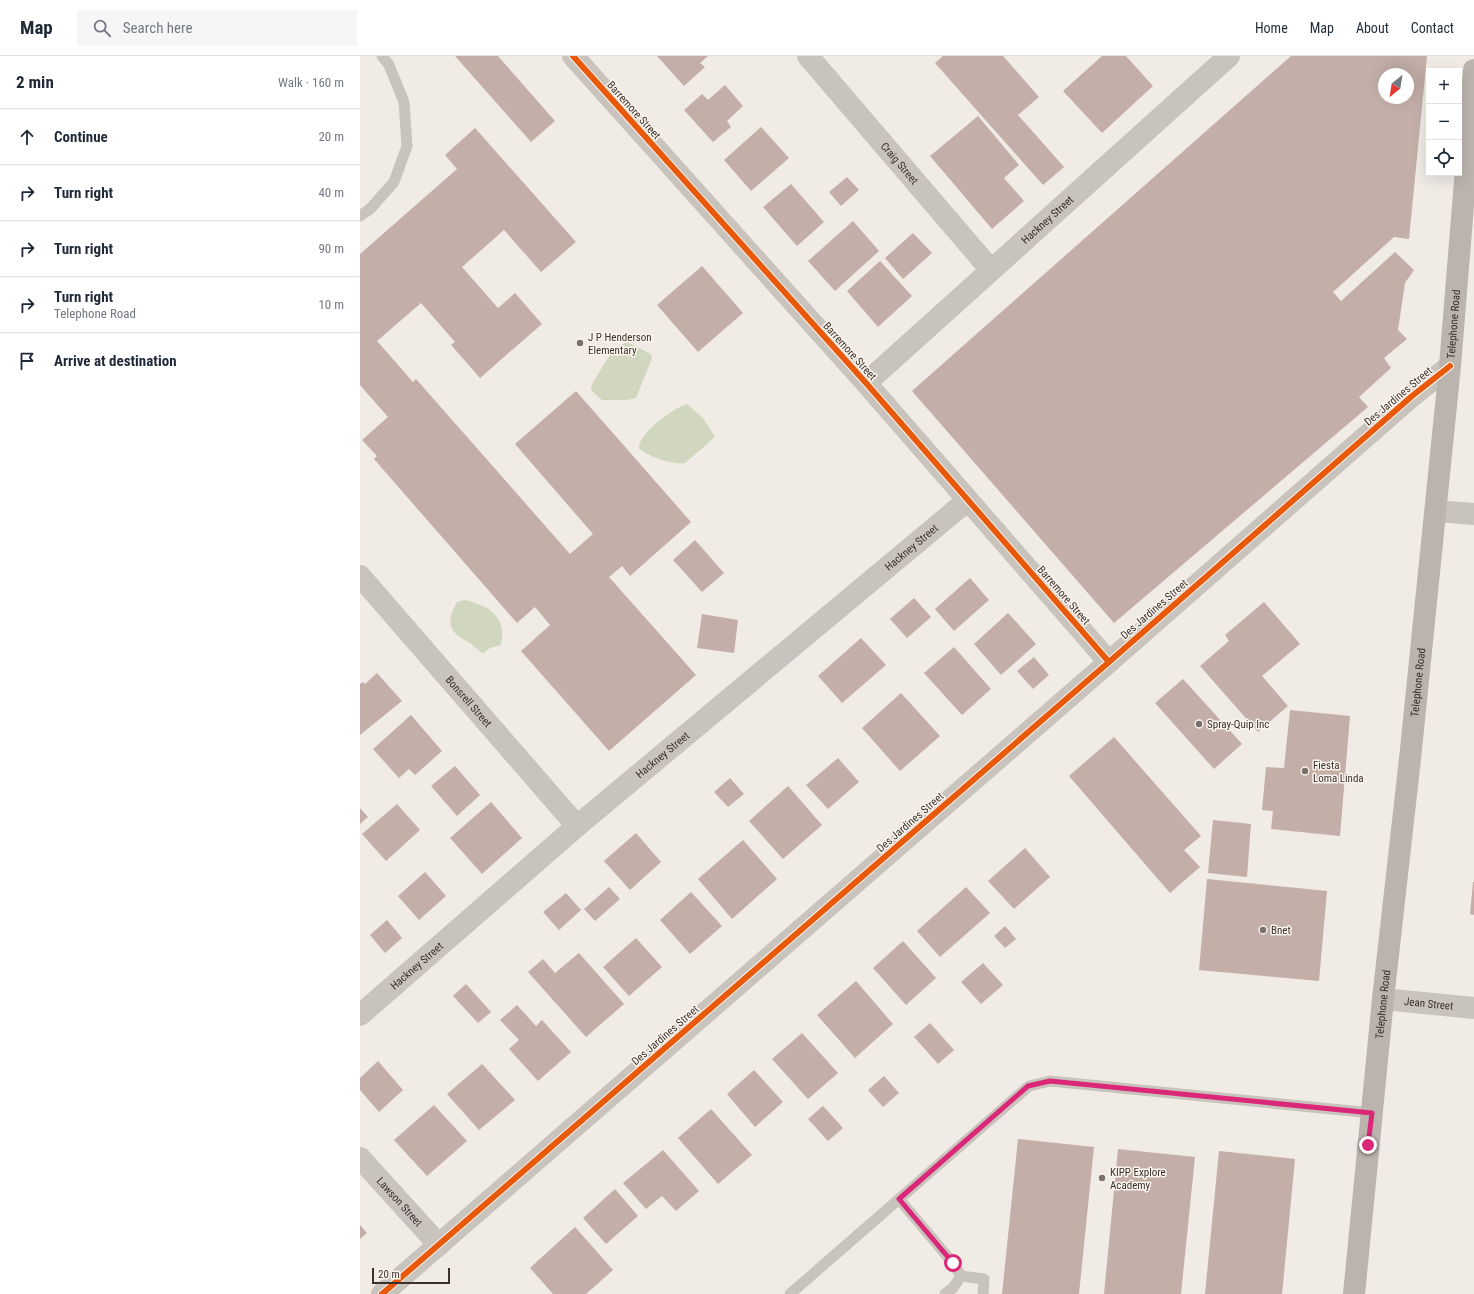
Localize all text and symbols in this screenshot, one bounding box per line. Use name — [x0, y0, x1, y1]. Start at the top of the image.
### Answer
search box — [77, 10, 357, 46]
text: Map — [20, 16, 53, 39]
icon: search — [91, 17, 113, 39]
text: Search here — [123, 19, 193, 37]
text: Home — [1255, 20, 1288, 36]
text: Map — [1310, 20, 1334, 36]
text: About — [1356, 20, 1389, 36]
text: Contact — [1411, 20, 1454, 36]
north arrow — [1378, 68, 1414, 104]
map controls — [1426, 68, 1462, 176]
button: + — [1426, 68, 1462, 104]
text: 2 min — [16, 72, 54, 92]
text: Walk · 160 m — [278, 75, 344, 90]
street label: Barremore Street — [604, 79, 663, 142]
button: − — [1426, 104, 1462, 140]
icon: ahead — [16, 126, 38, 148]
text: Continue — [54, 128, 108, 146]
text: 20 m — [318, 129, 344, 144]
street label: Craig Street — [878, 140, 921, 187]
button: locate — [1426, 140, 1462, 176]
icon: right — [16, 182, 38, 204]
text: Turn right — [54, 184, 113, 202]
text: 40 m — [318, 185, 344, 200]
street label: Hackney Street — [1019, 193, 1076, 247]
icon: right — [16, 238, 38, 260]
text: Turn right — [54, 240, 113, 258]
text: 90 m — [318, 241, 344, 256]
text: Turn right — [54, 288, 113, 306]
street label: Telephone Road — [1445, 289, 1463, 359]
icon: right — [16, 294, 38, 316]
text: 10 m — [318, 297, 344, 312]
text: Telephone Road — [54, 306, 136, 321]
street label: Barremore Street — [820, 320, 879, 383]
place label: J P Henderson Elementary — [588, 331, 652, 357]
marker: J P Henderson Elementary — [575, 338, 585, 348]
icon: arrive — [16, 350, 38, 372]
text: Arrive at destination — [54, 352, 177, 370]
street label: Des Jardines Street — [1362, 364, 1435, 429]
street label: Hackney Street — [882, 522, 941, 574]
street label: Barremore Street — [1035, 563, 1093, 627]
street label: Des Jardines Street — [1118, 577, 1191, 642]
street label: Telephone Road — [1408, 647, 1428, 718]
street label: Bonsrell Street — [443, 673, 494, 730]
place label: Spray-Quip Inc — [1207, 718, 1269, 731]
marker: Spray-Quip Inc — [1194, 719, 1204, 729]
street label: Hackney Street — [633, 729, 692, 781]
place label: Fiesta Loma Linda — [1313, 759, 1364, 785]
marker: Fiesta Loma Linda — [1300, 766, 1310, 776]
street label: Des Jardines Street — [874, 790, 947, 855]
place label: Bnet — [1271, 924, 1291, 937]
marker: Bnet — [1258, 925, 1268, 935]
street label: Hackney Street — [388, 940, 446, 993]
street label: Telephone Road — [1373, 969, 1393, 1040]
street label: Jean Street — [1403, 995, 1454, 1013]
street label: Des Jardines Street — [629, 1003, 702, 1068]
route end — [1359, 1136, 1377, 1154]
place label: KIPP Explore Academy — [1110, 1166, 1166, 1192]
marker: KIPP Explore Academy — [1097, 1173, 1107, 1183]
street label: Lawson Street — [374, 1175, 425, 1229]
route start — [944, 1254, 962, 1272]
scale bar — [372, 1266, 450, 1285]
text: 20 m — [378, 1268, 400, 1281]

